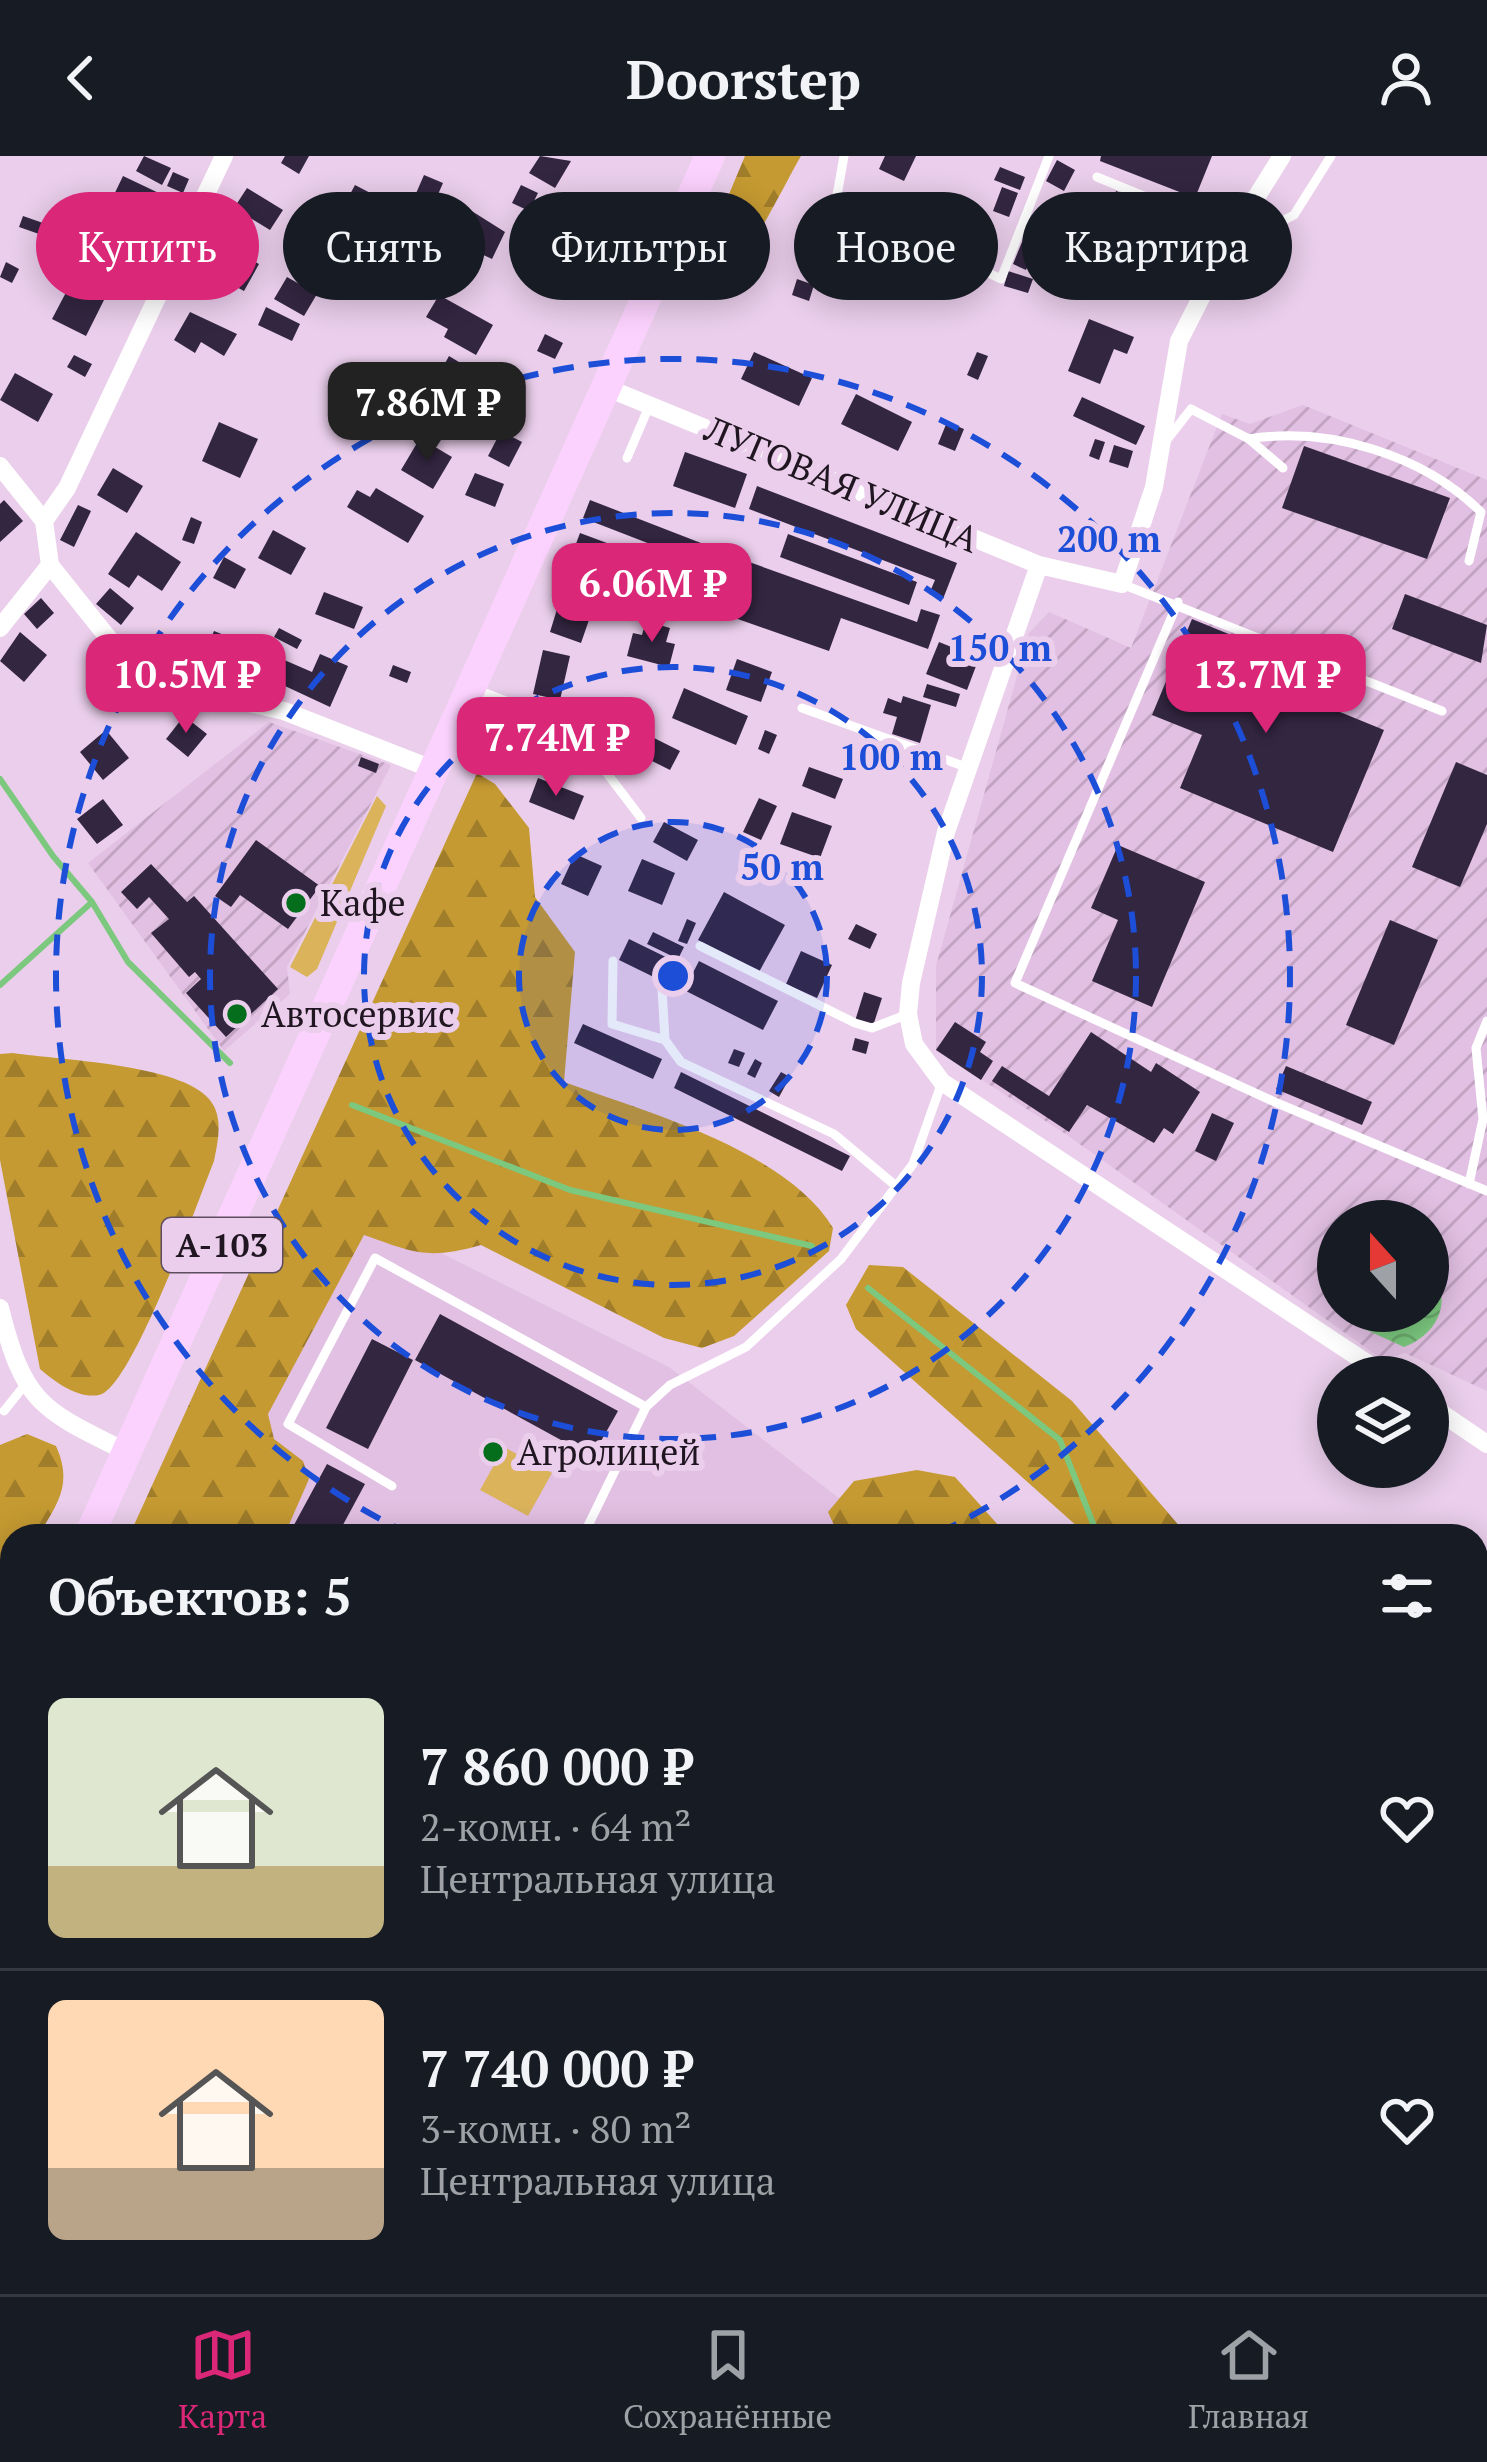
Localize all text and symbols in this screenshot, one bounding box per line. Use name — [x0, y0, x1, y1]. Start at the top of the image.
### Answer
text: Doorstep — [626, 43, 861, 114]
icon: back — [48, 45, 114, 111]
icon: person — [1373, 45, 1439, 111]
chip: Купить — [36, 192, 259, 300]
chip: Снять — [283, 192, 485, 300]
chip: Фильтры — [509, 192, 770, 300]
chip: Новое — [794, 192, 998, 300]
chip: Квартира — [1022, 192, 1292, 300]
pin: 7.86M ₽ — [316, 362, 538, 464]
text: 7.86M ₽ — [355, 375, 499, 427]
street label: ЛУГОВАЯ УЛИЦА — [697, 404, 987, 563]
text: 200 m — [1057, 515, 1161, 562]
pin: 6.06M ₽ — [541, 543, 763, 645]
text: 6.06M ₽ — [579, 556, 725, 608]
text: 150 m — [948, 624, 1052, 671]
pin: 10.5M ₽ — [75, 634, 297, 736]
pin: 13.7M ₽ — [1155, 634, 1377, 736]
text: 10.5M ₽ — [113, 647, 259, 699]
text: 13.7M ₽ — [1193, 647, 1339, 699]
pin: 7.74M ₽ — [445, 697, 667, 799]
text: 7.74M ₽ — [484, 710, 628, 762]
text: 100 m — [839, 733, 943, 780]
text: 50 m — [740, 843, 824, 890]
place label: Кафе — [320, 879, 406, 926]
marker: Кафе — [283, 890, 309, 916]
centre of rings — [652, 955, 694, 997]
place label: Автосервис — [261, 990, 455, 1037]
marker: Автосервис — [224, 1001, 250, 1027]
north arrow — [1317, 1200, 1449, 1332]
map controls — [1317, 1200, 1449, 1488]
road number: А-103 — [162, 1218, 282, 1272]
button: layers — [1317, 1356, 1449, 1488]
place label: Агролицей — [517, 1428, 700, 1475]
marker: Агролицей — [480, 1439, 506, 1465]
text: Объектов: 5 — [48, 1562, 352, 1630]
icon: filters — [1374, 1563, 1440, 1629]
text: 7 860 000 ₽ — [420, 1732, 692, 1800]
icon: home — [144, 1746, 288, 1890]
icon: heart — [1374, 1785, 1440, 1851]
text: 2-комн. · 64 m² — [420, 1800, 691, 1852]
text: Центральная улица — [420, 1852, 775, 1904]
text: 7 740 000 ₽ — [420, 2034, 692, 2102]
icon: home — [144, 2048, 288, 2192]
icon: heart — [1374, 2087, 1440, 2153]
text: 3-комн. · 80 m² — [420, 2102, 691, 2154]
text: Центральная улица — [420, 2154, 775, 2206]
tab: Карта — [178, 2322, 267, 2437]
tab: Сохранённые — [623, 2322, 832, 2437]
tab: Главная — [1188, 2322, 1309, 2437]

